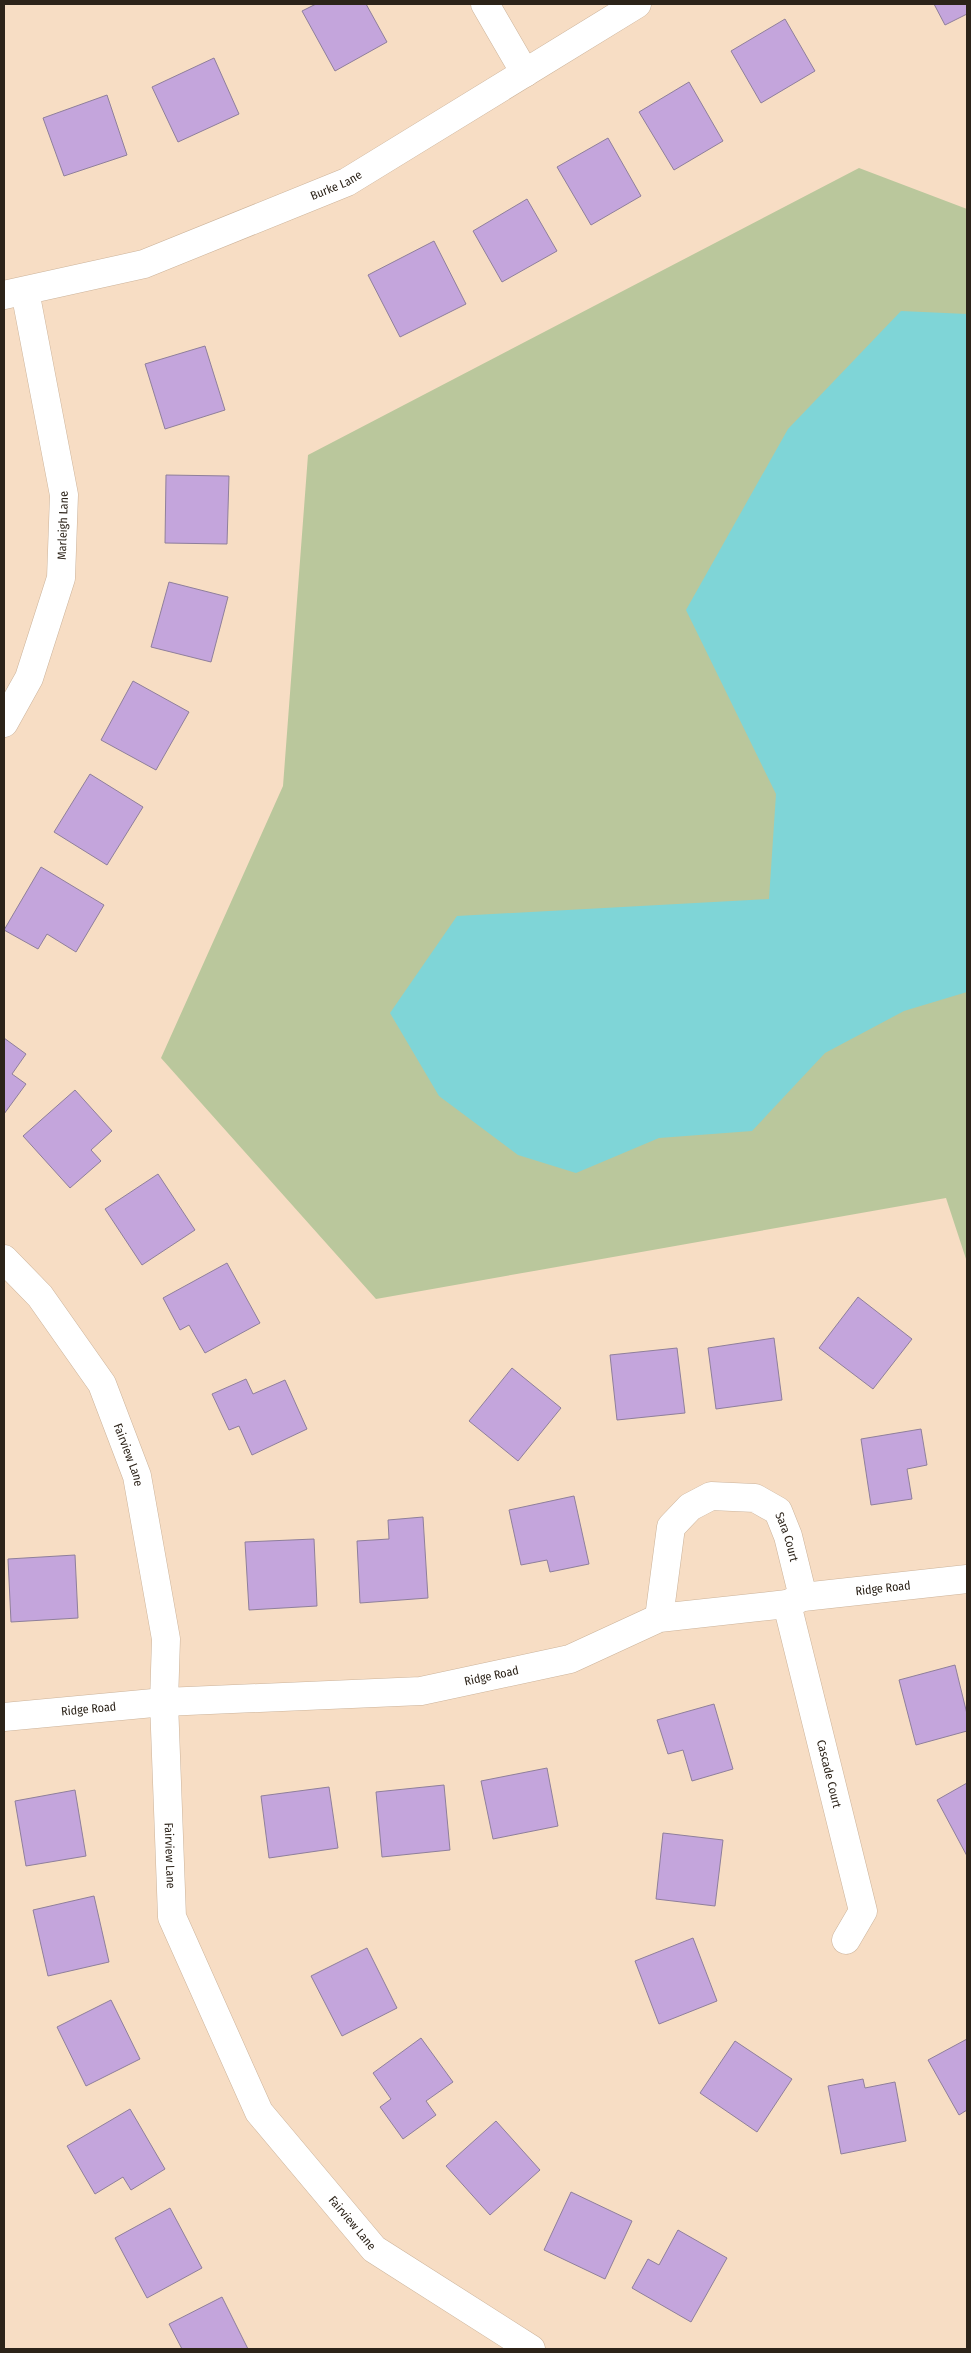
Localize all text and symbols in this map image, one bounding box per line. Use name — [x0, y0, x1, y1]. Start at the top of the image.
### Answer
street label: Burke Lane — [309, 168, 364, 203]
street label: Marleigh Lane — [55, 490, 71, 560]
street label: Fairview Lane — [111, 1421, 146, 1487]
street label: Sara Court — [772, 1510, 801, 1563]
street label: Ridge Road — [855, 1578, 911, 1598]
street label: Ridge Road — [463, 1663, 520, 1689]
street label: Ridge Road — [61, 1700, 117, 1719]
street label: Cascade Court — [814, 1738, 844, 1809]
street label: Fairview Lane — [161, 1822, 178, 1889]
street label: Fairview Lane — [326, 2193, 379, 2253]

